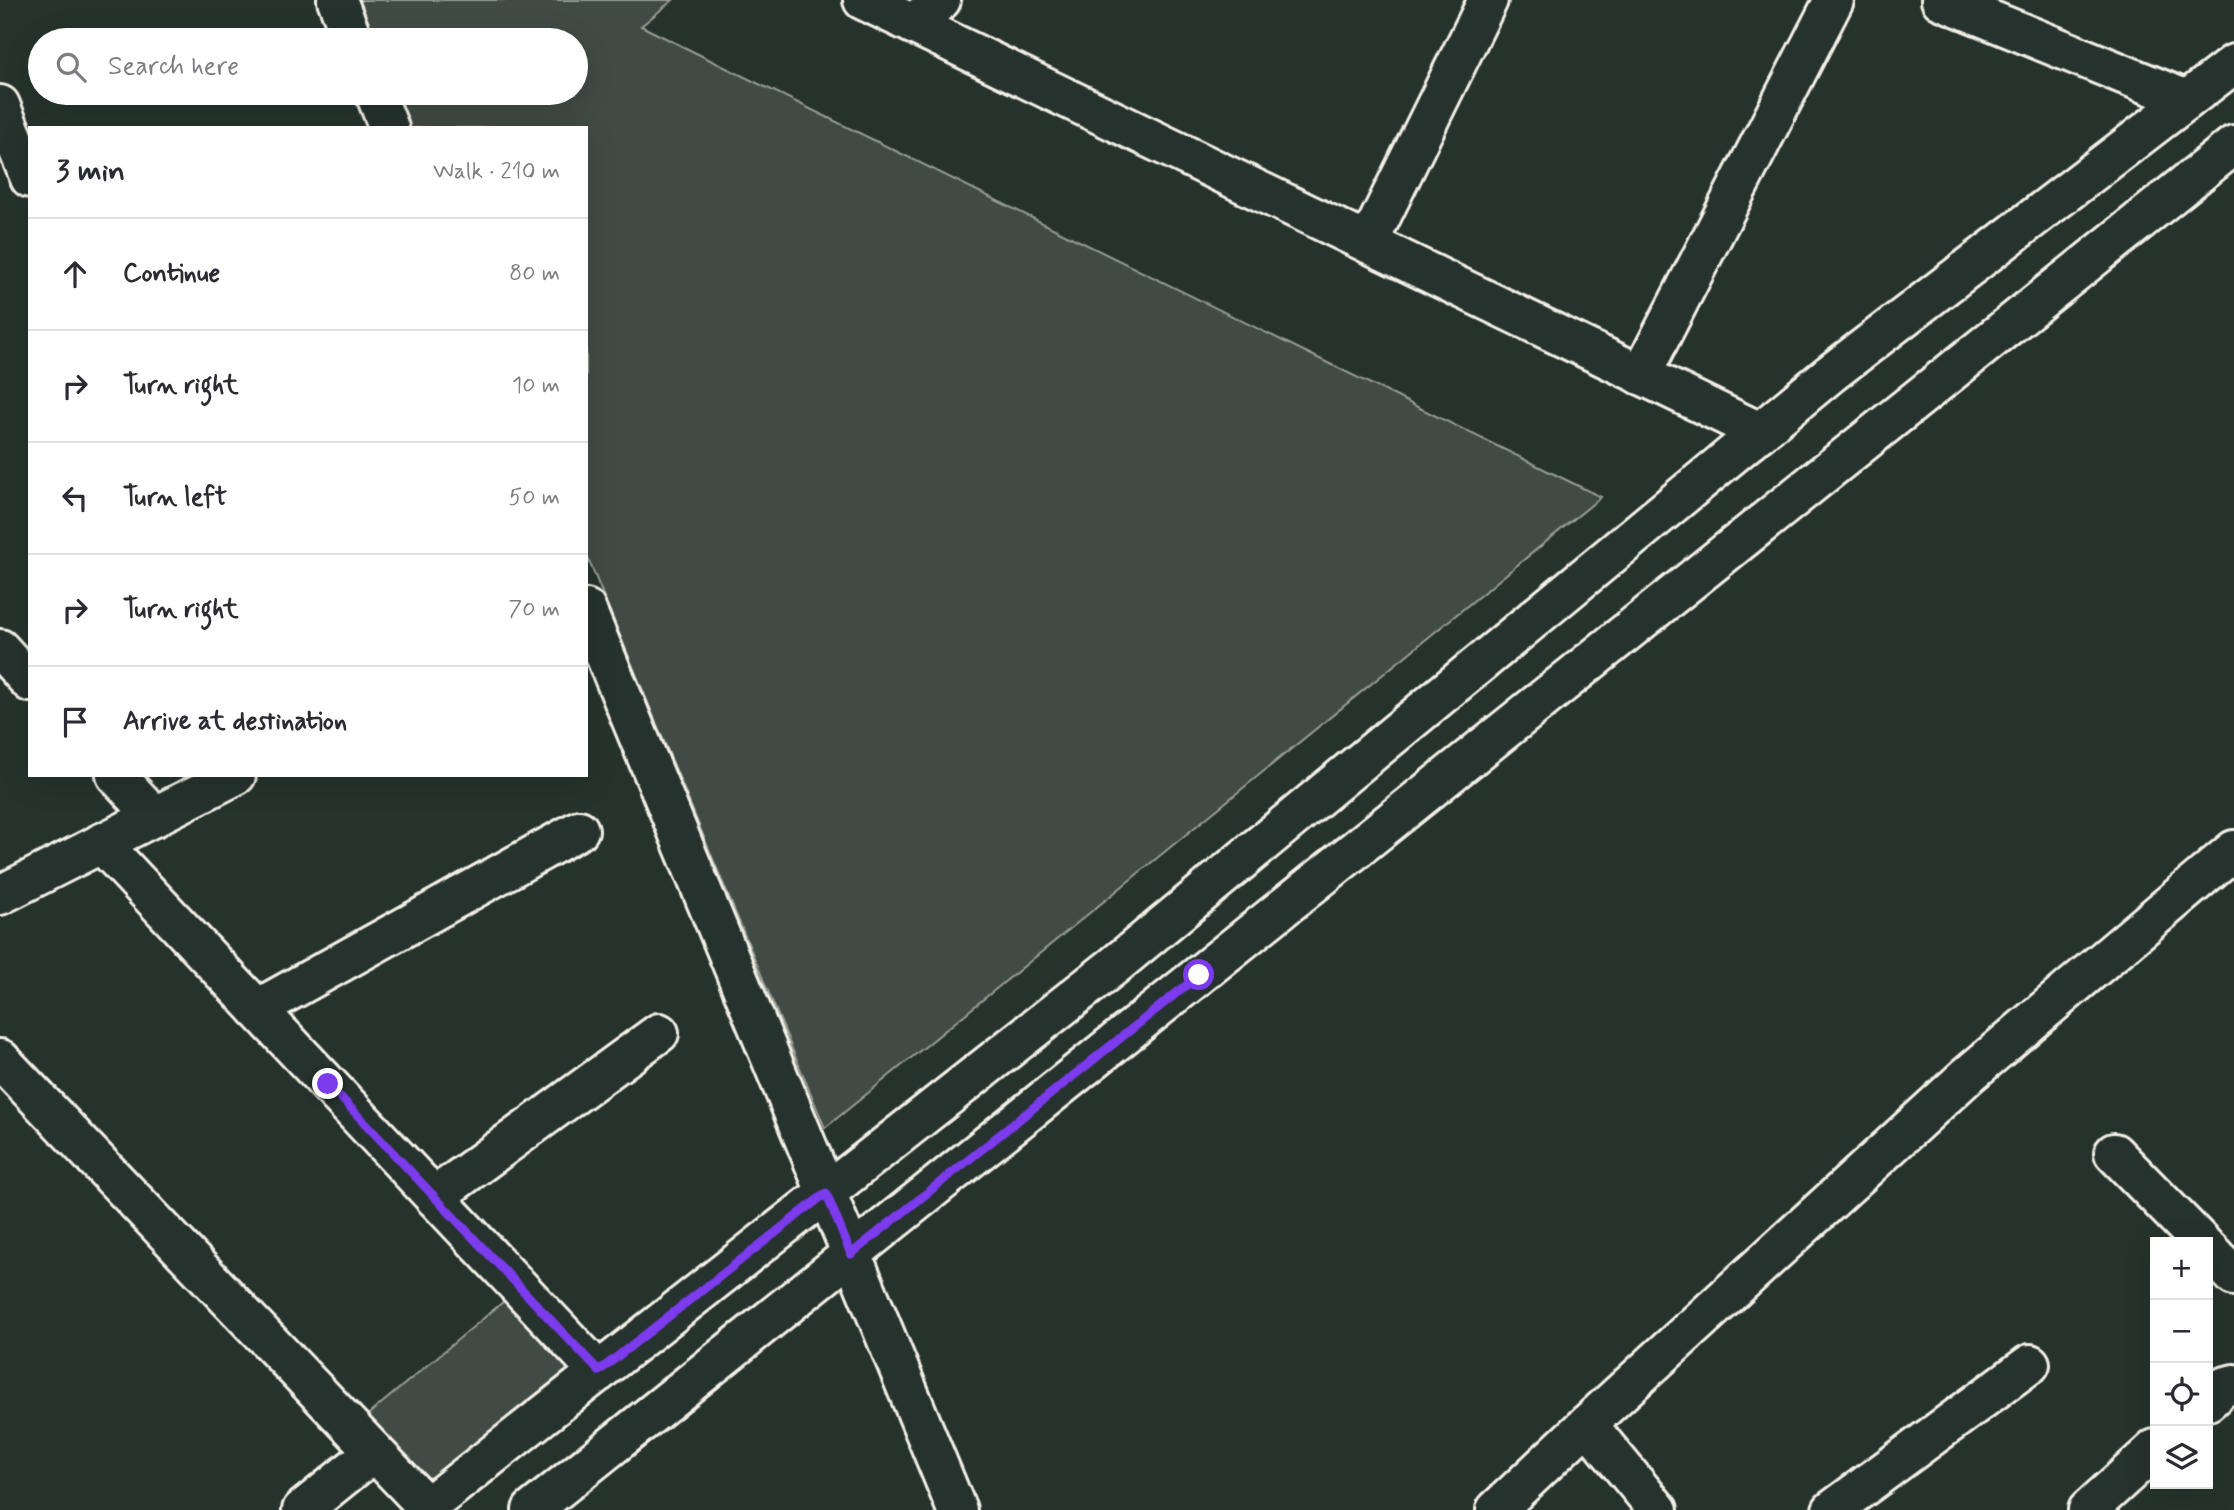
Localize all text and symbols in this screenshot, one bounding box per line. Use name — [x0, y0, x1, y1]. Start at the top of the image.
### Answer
search box — [28, 28, 588, 105]
icon: search — [52, 48, 90, 86]
text: Search here — [108, 50, 239, 84]
text: 3 min — [56, 152, 125, 191]
text: Walk · 210 m — [433, 157, 560, 187]
icon: ahead — [56, 255, 94, 293]
text: Continue — [123, 257, 220, 291]
text: 80 m — [509, 259, 560, 289]
icon: right — [56, 367, 94, 405]
text: Turn right — [123, 369, 239, 403]
text: 10 m — [512, 371, 560, 401]
icon: left — [56, 479, 94, 517]
text: Turn left — [123, 481, 227, 515]
text: 50 m — [509, 483, 560, 513]
icon: right — [56, 591, 94, 629]
text: Turn right — [123, 593, 239, 627]
text: 70 m — [508, 595, 560, 625]
icon: arrive — [56, 703, 94, 741]
text: Arrive at destination — [123, 705, 347, 739]
route start — [1183, 959, 1214, 990]
route end — [312, 1068, 343, 1099]
map controls — [2150, 1237, 2213, 1489]
button: + — [2150, 1237, 2213, 1300]
button: − — [2150, 1300, 2213, 1363]
button: locate — [2150, 1363, 2213, 1426]
button: layers — [2150, 1426, 2213, 1489]

